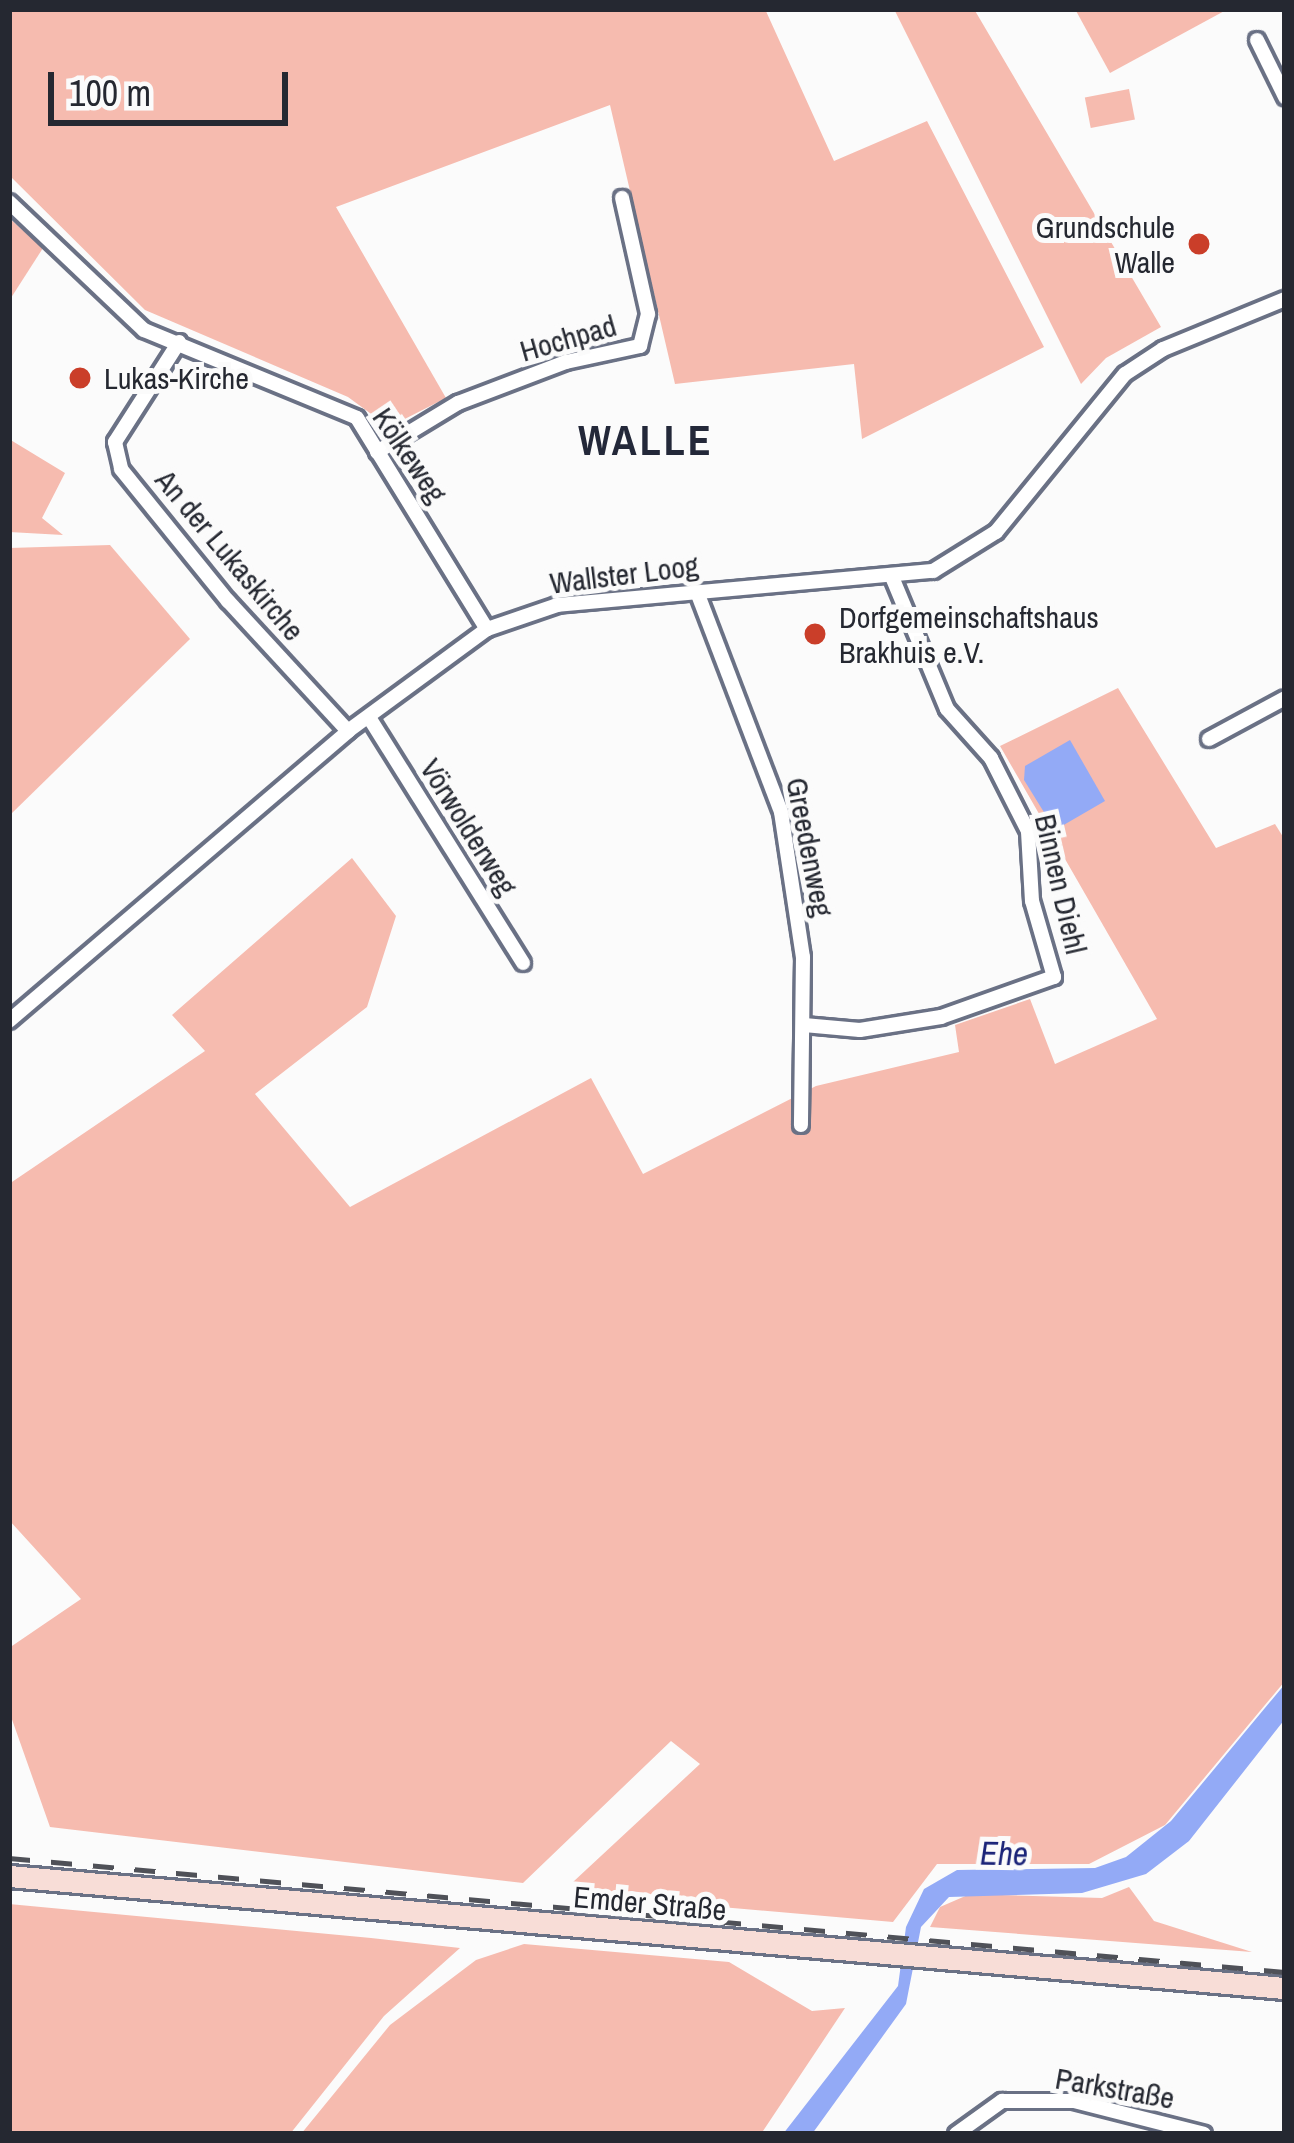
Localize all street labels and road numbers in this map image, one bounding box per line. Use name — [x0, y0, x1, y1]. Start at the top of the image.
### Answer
street label: Hochpad — [516, 307, 620, 369]
street label: Kölkeweg — [365, 401, 455, 509]
street label: An der Lukaskirche — [148, 462, 312, 648]
street label: Wallster Loog — [548, 547, 700, 601]
street label: Vörwolderweg — [413, 752, 525, 902]
street label: Greedenweg — [779, 774, 841, 920]
street label: Binnen Diehl — [1027, 811, 1095, 957]
street label: Emder Straße — [572, 1878, 728, 1928]
street label: Parkstraße — [1053, 2060, 1177, 2116]

